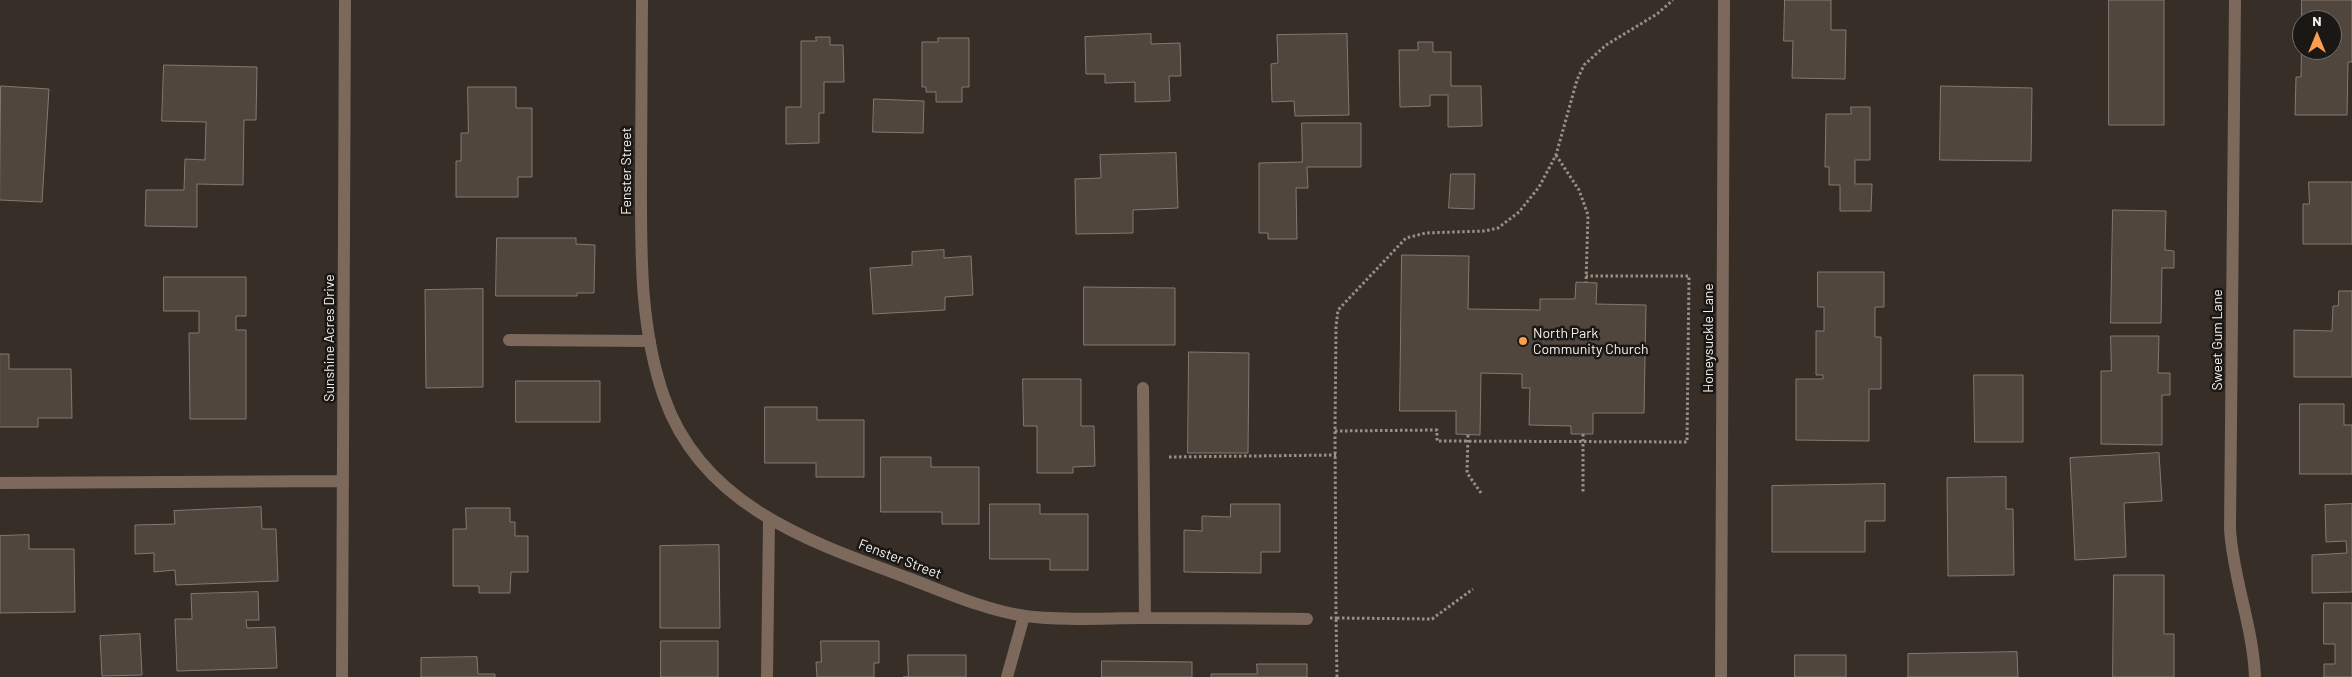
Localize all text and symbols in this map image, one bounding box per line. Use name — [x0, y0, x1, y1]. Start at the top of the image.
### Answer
north arrow — [2292, 10, 2342, 60]
text: N — [2312, 12, 2322, 29]
street label: Fenster Street — [618, 127, 634, 215]
street label: Sunshine Acres Drive — [321, 274, 337, 402]
street label: Honeysuckle Lane — [1700, 283, 1716, 393]
street label: Sweet Gum Lane — [2209, 289, 2225, 391]
place label: North Park Community Church — [1533, 325, 1649, 358]
marker: North Park Community Church — [1517, 335, 1529, 347]
street label: Fenster Street — [856, 535, 944, 583]

